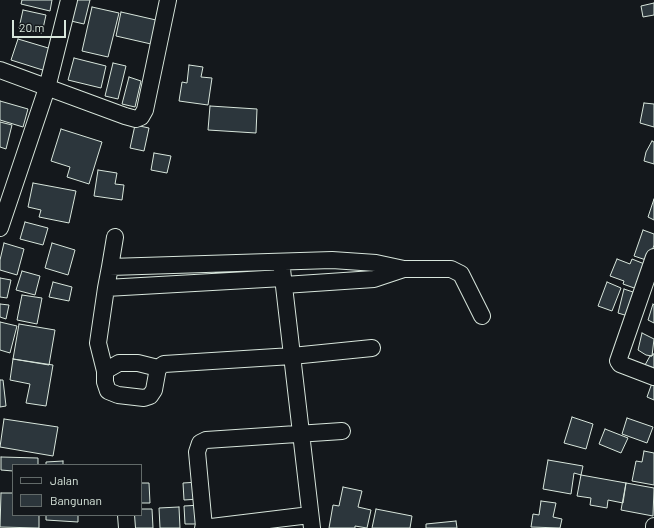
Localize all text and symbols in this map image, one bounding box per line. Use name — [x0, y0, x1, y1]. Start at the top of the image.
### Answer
scale bar — [14, 12, 68, 38]
text: 20 m — [19, 20, 45, 34]
legend — [12, 464, 142, 516]
text: Jalan — [50, 473, 78, 487]
text: Bangunan — [50, 493, 102, 507]

